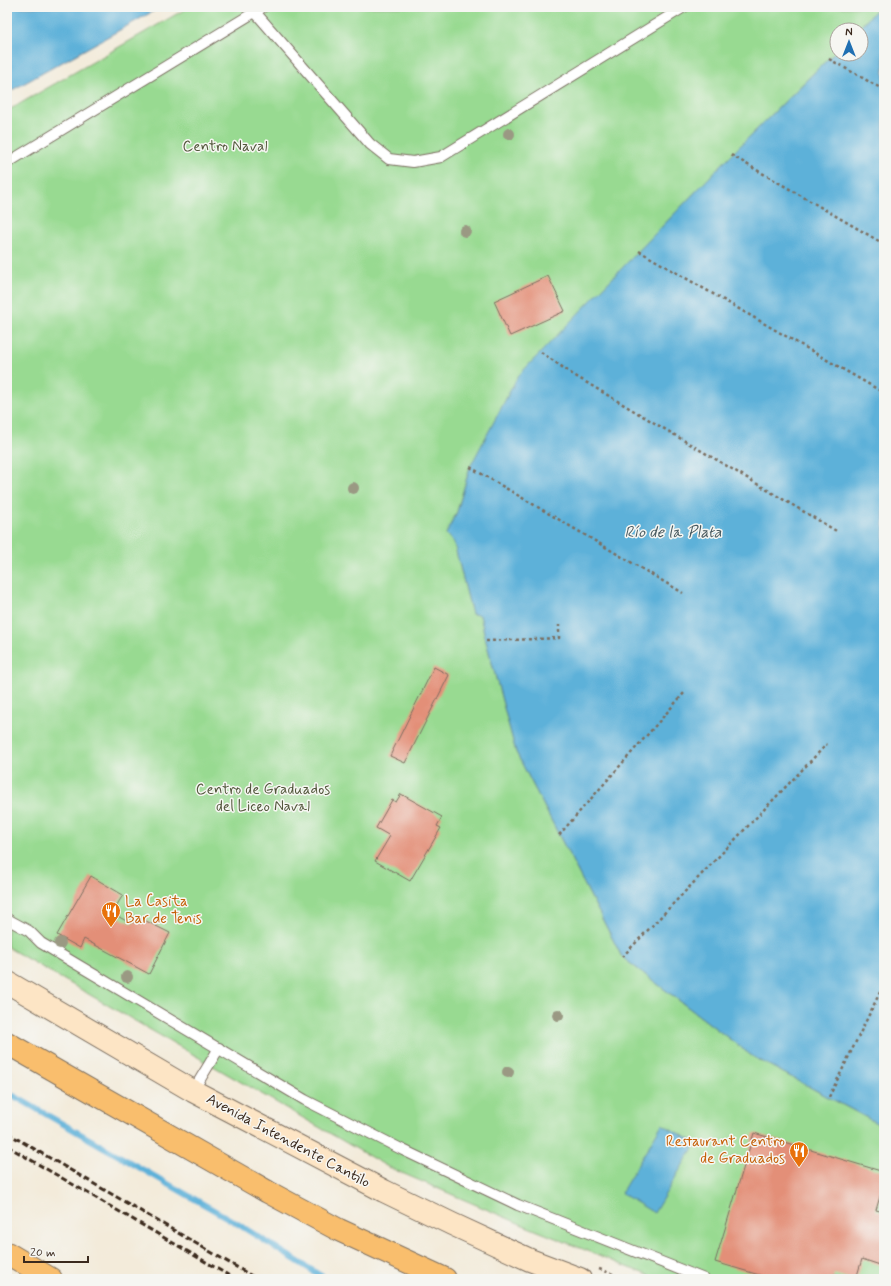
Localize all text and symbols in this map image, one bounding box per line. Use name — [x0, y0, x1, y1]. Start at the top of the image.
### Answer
north arrow — [829, 22, 869, 62]
text: N — [845, 26, 853, 40]
park label: Centro Naval — [183, 137, 267, 157]
water label: Río de la Plata — [624, 522, 722, 543]
park label: Centro de Graduados del Liceo Naval — [196, 780, 330, 817]
place label: La Casita Bar de Tenis — [125, 892, 202, 929]
restaurant icon: La Casita Bar de Tenis — [100, 900, 122, 928]
street label: Avenida Intendente Cantilo — [203, 1089, 373, 1193]
place label: Restaurant Centro de Graduados — [666, 1132, 785, 1169]
restaurant icon: Restaurant Centro de Graduados — [788, 1140, 810, 1168]
scale bar — [24, 1238, 88, 1264]
text: 20 m — [30, 1245, 56, 1261]

